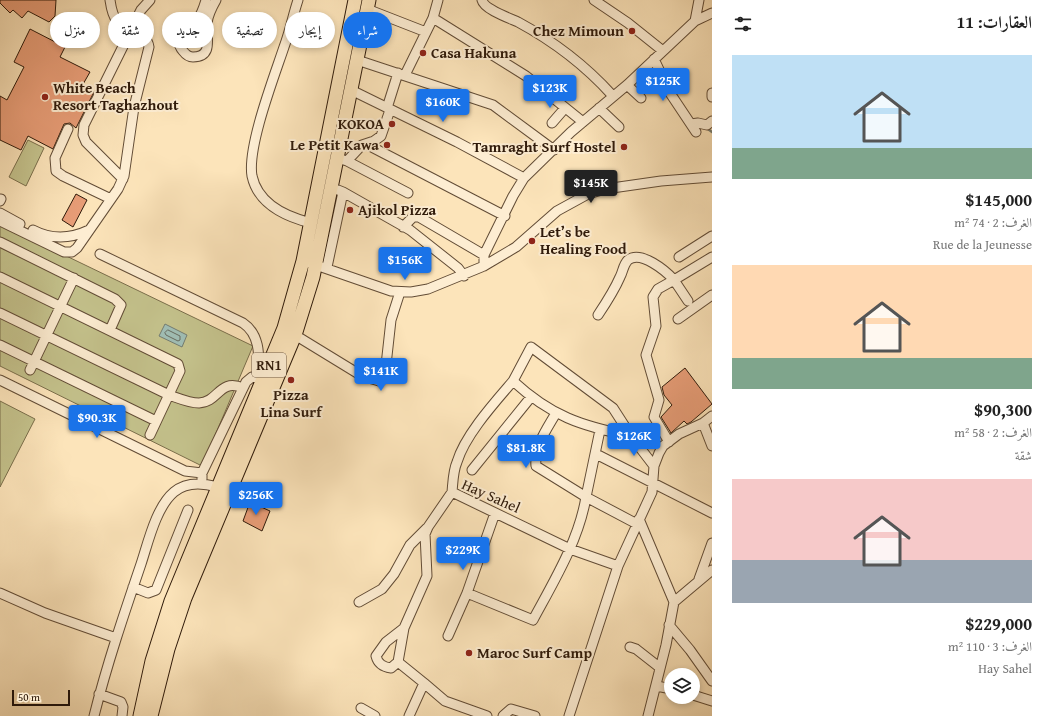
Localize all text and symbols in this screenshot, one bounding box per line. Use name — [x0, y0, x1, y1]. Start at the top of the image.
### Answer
text: العقارات: 11 — [956, 9, 1032, 34]
chip: منزل — [50, 12, 100, 48]
chip: شقة — [108, 12, 154, 48]
chip: جديد — [162, 12, 214, 48]
chip: تصفية — [222, 12, 277, 48]
chip: إيجار — [285, 12, 335, 48]
chip: شراء — [343, 12, 392, 48]
icon: filters — [732, 13, 754, 35]
place label: Chez Mimoun — [533, 20, 624, 41]
marker: Chez Mimoun — [627, 26, 637, 36]
place label: Casa Hakuna — [431, 42, 517, 63]
marker: Casa Hakuna — [418, 48, 428, 58]
pin: $125K — [635, 68, 691, 102]
text: $125K — [645, 71, 681, 90]
pin: $123K — [522, 75, 578, 109]
place label: White Beach Resort Taghazhout — [53, 77, 179, 115]
text: $123K — [532, 78, 568, 97]
icon: home — [846, 81, 918, 153]
pin: $160K — [415, 89, 471, 123]
marker: White Beach Resort Taghazhout — [40, 92, 50, 102]
text: $160K — [425, 92, 461, 111]
place label: KOKOA — [338, 113, 384, 134]
marker: KOKOA — [387, 119, 397, 129]
place label: Le Petit Kawa — [290, 134, 379, 155]
place label: Tamraght Surf Hostel — [473, 136, 616, 157]
marker: Le Petit Kawa — [382, 140, 392, 150]
marker: Tamraght Surf Hostel — [619, 142, 629, 152]
pin: $145K — [563, 170, 619, 204]
text: $145K — [573, 173, 609, 192]
text: $145,000 — [966, 187, 1032, 212]
place label: Ajikol Pizza — [358, 199, 437, 220]
marker: Ajikol Pizza — [345, 205, 355, 215]
text: الغرف: 2 · 74 m² — [954, 213, 1032, 232]
place label: Let’s be Healing Food — [540, 221, 627, 259]
text: Rue de la Jeunesse — [933, 235, 1032, 254]
marker: Let’s be Healing Food — [527, 236, 537, 246]
pin: $156K — [377, 247, 433, 281]
text: $156K — [387, 250, 423, 269]
icon: home — [846, 291, 918, 363]
road number: RN1 — [252, 353, 286, 377]
pin: $141K — [353, 358, 409, 392]
text: $141K — [363, 361, 399, 380]
marker: Pizza Lina Surf — [286, 375, 296, 385]
place label: Pizza Lina Surf — [261, 384, 323, 422]
text: $90,300 — [974, 397, 1032, 422]
pin: $90.3K — [64, 405, 130, 439]
text: $90.3K — [78, 408, 116, 427]
pin: $126K — [606, 423, 662, 457]
text: الغرف: 2 · 58 m² — [954, 423, 1032, 442]
text: $126K — [616, 426, 652, 445]
pin: $81.8K — [493, 435, 559, 469]
text: $81.8K — [507, 438, 545, 457]
text: شقة — [1015, 446, 1032, 465]
street label: Hay Sahel — [459, 473, 524, 518]
pin: $256K — [228, 482, 284, 516]
text: $256K — [238, 485, 274, 504]
icon: home — [846, 505, 918, 577]
pin: $229K — [435, 537, 491, 571]
text: $229K — [445, 540, 481, 559]
text: $229,000 — [966, 611, 1032, 636]
text: الغرف: 3 · 110 m² — [948, 637, 1032, 656]
place label: Maroc Surf Camp — [477, 642, 592, 663]
marker: Maroc Surf Camp — [464, 648, 474, 658]
text: Hay Sahel — [978, 659, 1032, 678]
map controls — [664, 668, 700, 704]
button: layers — [664, 668, 700, 704]
scale bar — [12, 688, 70, 707]
text: 50 m — [18, 689, 40, 705]

